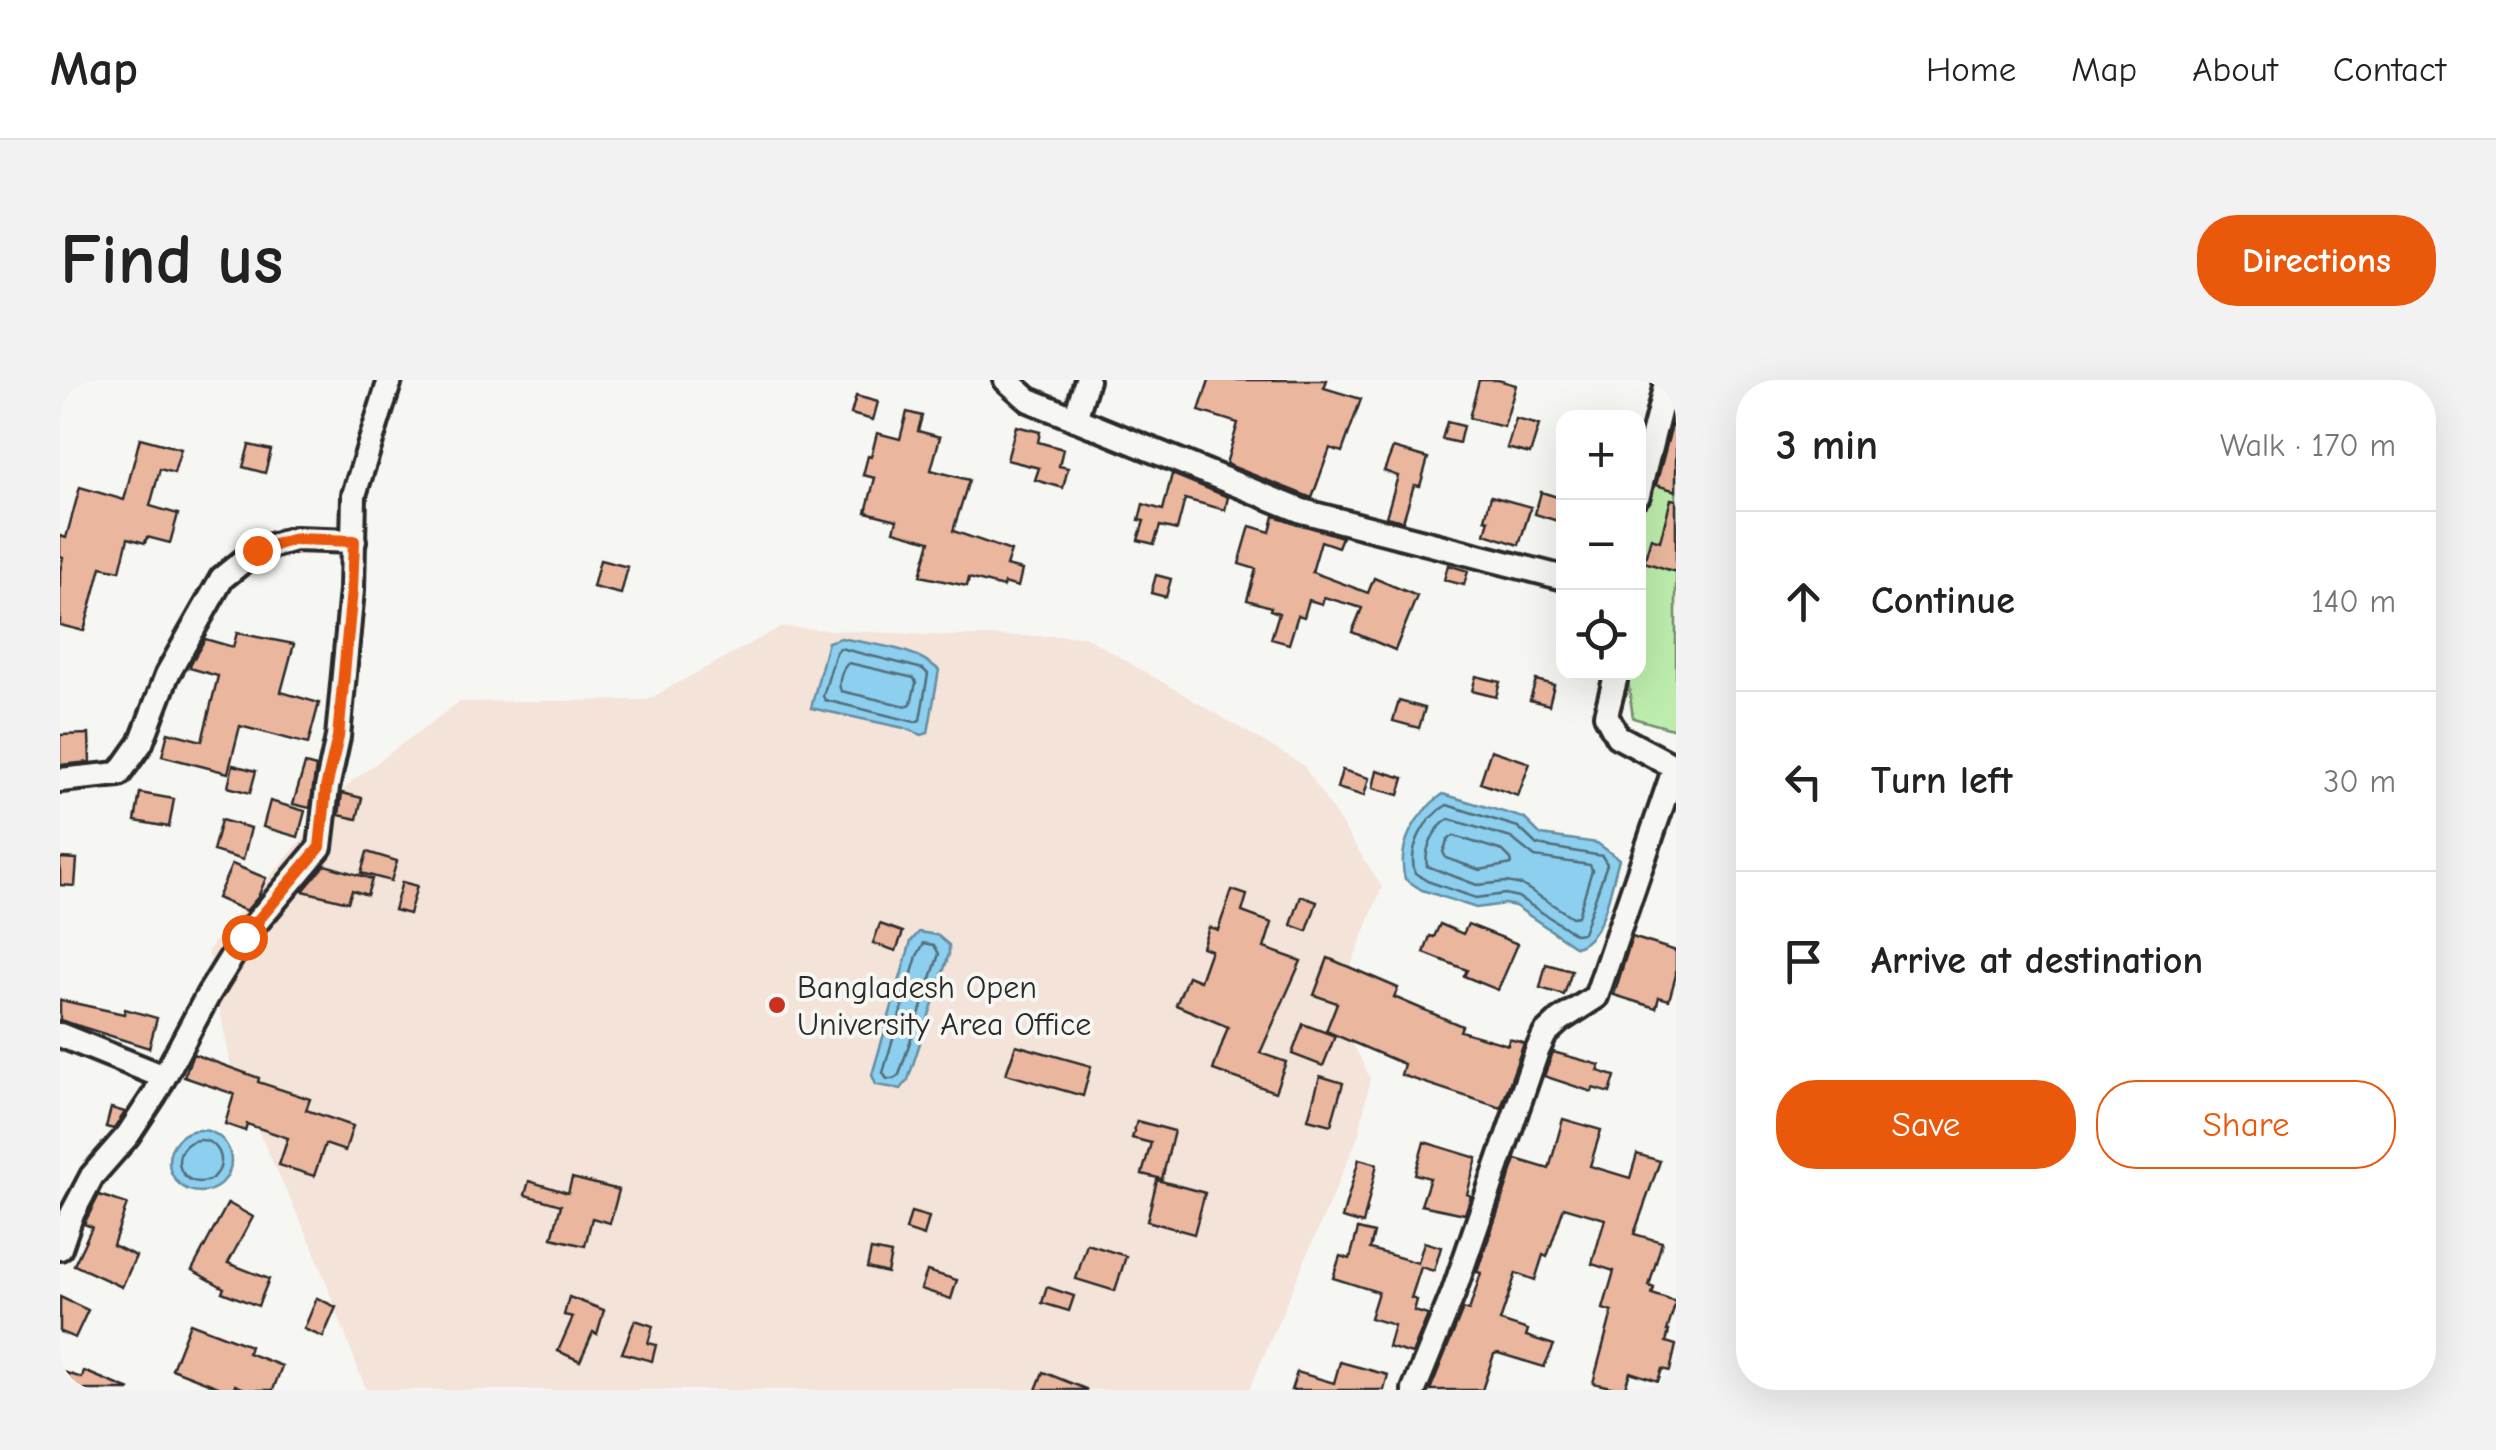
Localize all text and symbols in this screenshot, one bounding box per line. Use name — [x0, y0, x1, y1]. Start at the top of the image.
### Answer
text: Map — [50, 42, 138, 97]
text: Home — [1926, 49, 2016, 90]
text: Map — [2071, 49, 2137, 90]
text: About — [2192, 49, 2278, 90]
text: Contact — [2333, 49, 2446, 90]
button: Directions — [2197, 215, 2436, 306]
text: Find us — [60, 220, 283, 301]
map controls — [1556, 410, 1646, 680]
button: + — [1556, 410, 1646, 500]
text: 3 min — [1776, 421, 1878, 470]
text: Walk · 170 m — [2220, 427, 2396, 464]
button: − — [1556, 500, 1646, 590]
route end — [235, 528, 281, 574]
icon: ahead — [1776, 574, 1831, 629]
text: Continue — [1871, 579, 2015, 623]
text: 140 m — [2311, 583, 2396, 620]
button: locate — [1556, 590, 1646, 680]
icon: left — [1776, 754, 1831, 809]
text: Turn left — [1871, 759, 2012, 803]
text: 30 m — [2323, 763, 2396, 800]
route start — [222, 915, 268, 961]
icon: arrive — [1776, 934, 1831, 989]
text: Arrive at destination — [1871, 939, 2203, 983]
place label: Bangladesh Open University Area Office — [797, 969, 1091, 1043]
marker: Bangladesh Open University Area Office — [766, 994, 788, 1016]
button: Save — [1776, 1080, 2076, 1169]
button: Share — [2096, 1080, 2396, 1169]

